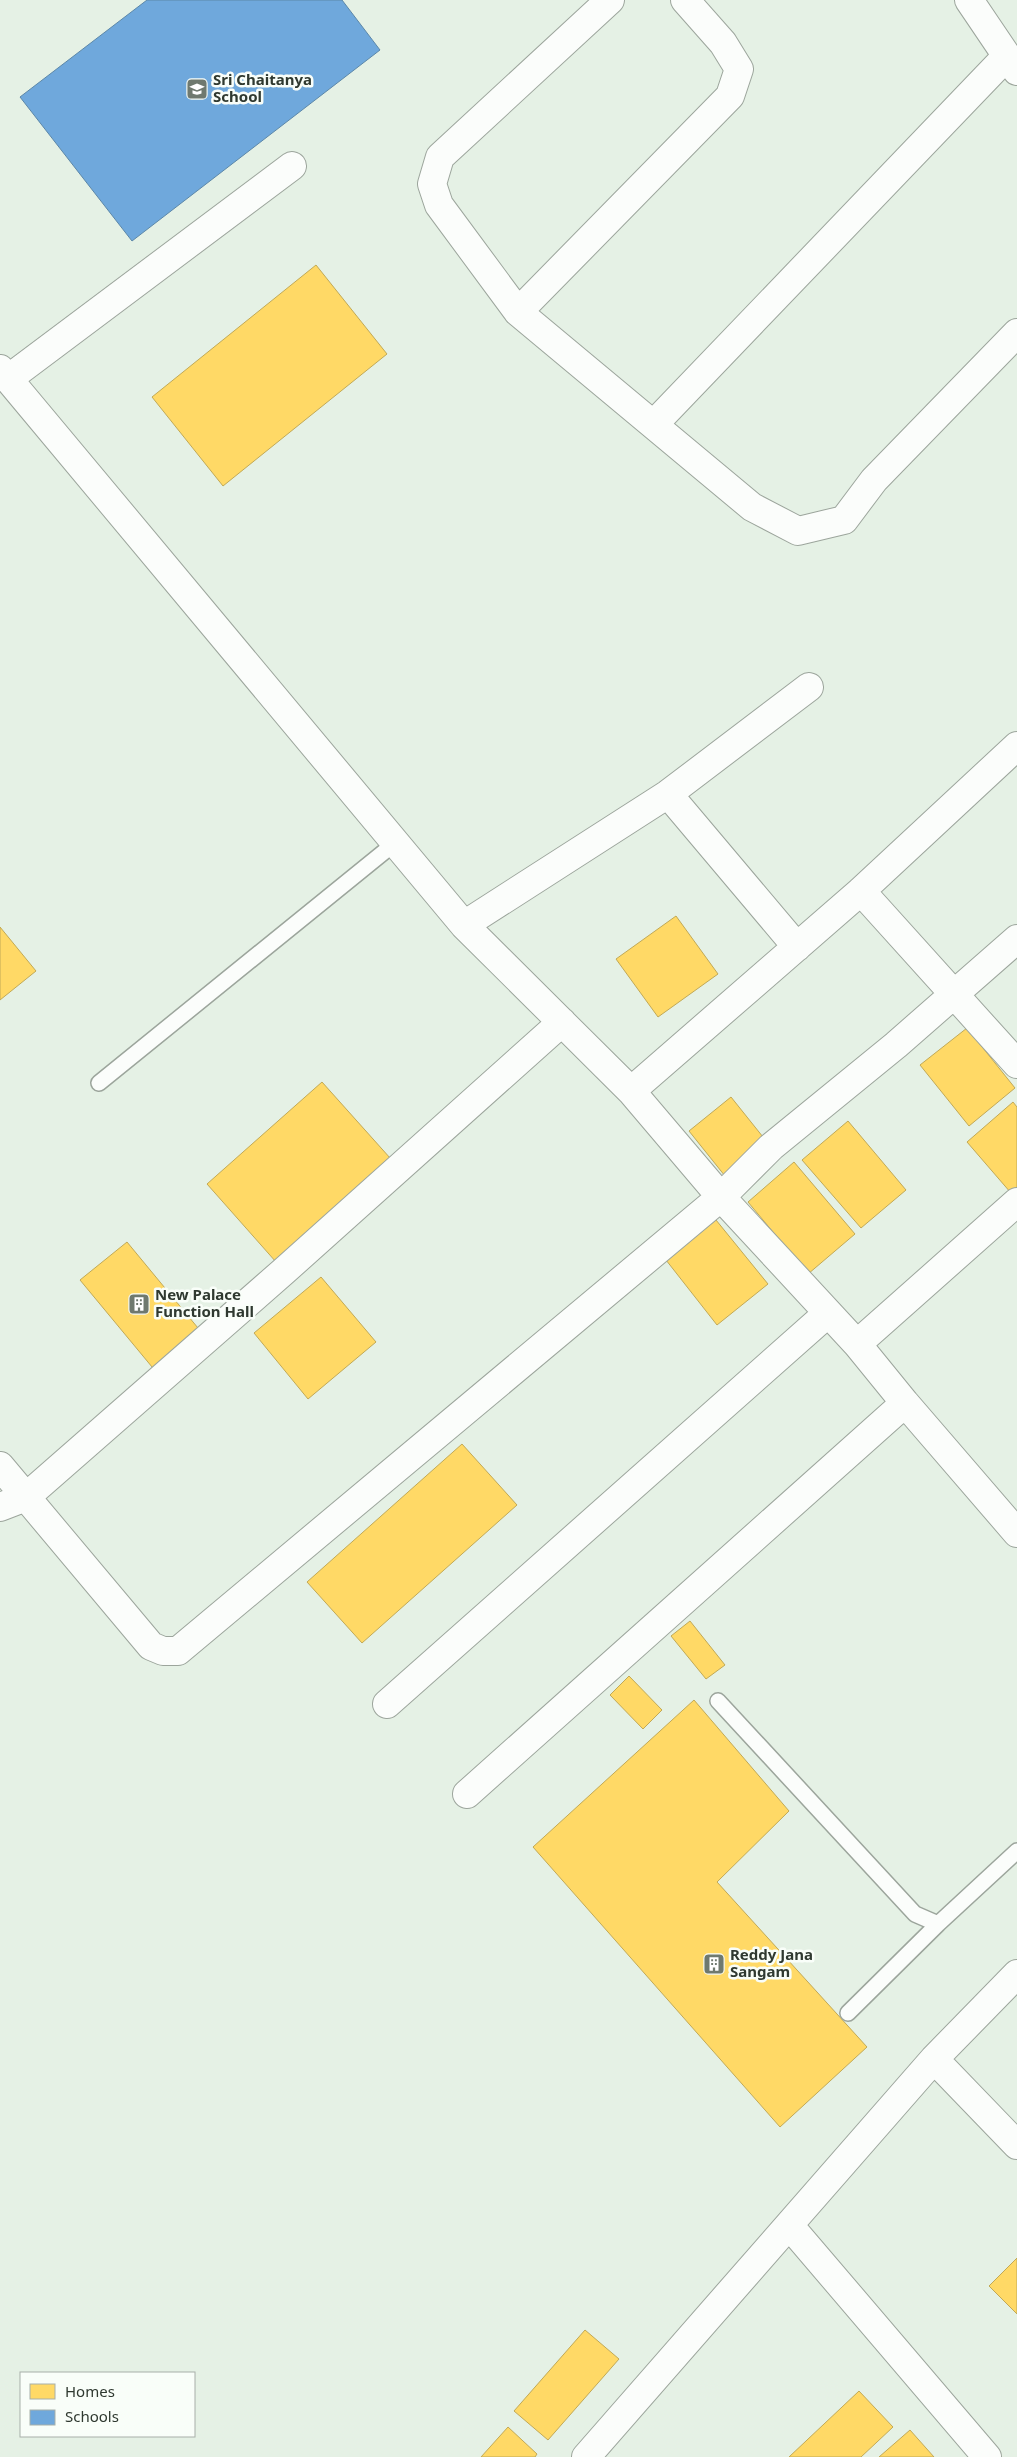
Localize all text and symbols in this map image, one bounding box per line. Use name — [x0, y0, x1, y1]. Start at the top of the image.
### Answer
place label: Sri Chaitanya School — [213, 69, 312, 106]
school or university icon: Sri Chaitanya School — [185, 77, 209, 101]
place label: New Palace Function Hall — [155, 1284, 254, 1321]
building icon: New Palace Function Hall — [127, 1292, 151, 1316]
place label: Reddy Jana Sangam — [730, 1944, 813, 1981]
building icon: Reddy Jana Sangam — [702, 1952, 726, 1976]
legend — [20, 2372, 195, 2437]
text: Homes — [65, 2381, 115, 2401]
text: Schools — [65, 2406, 119, 2426]

